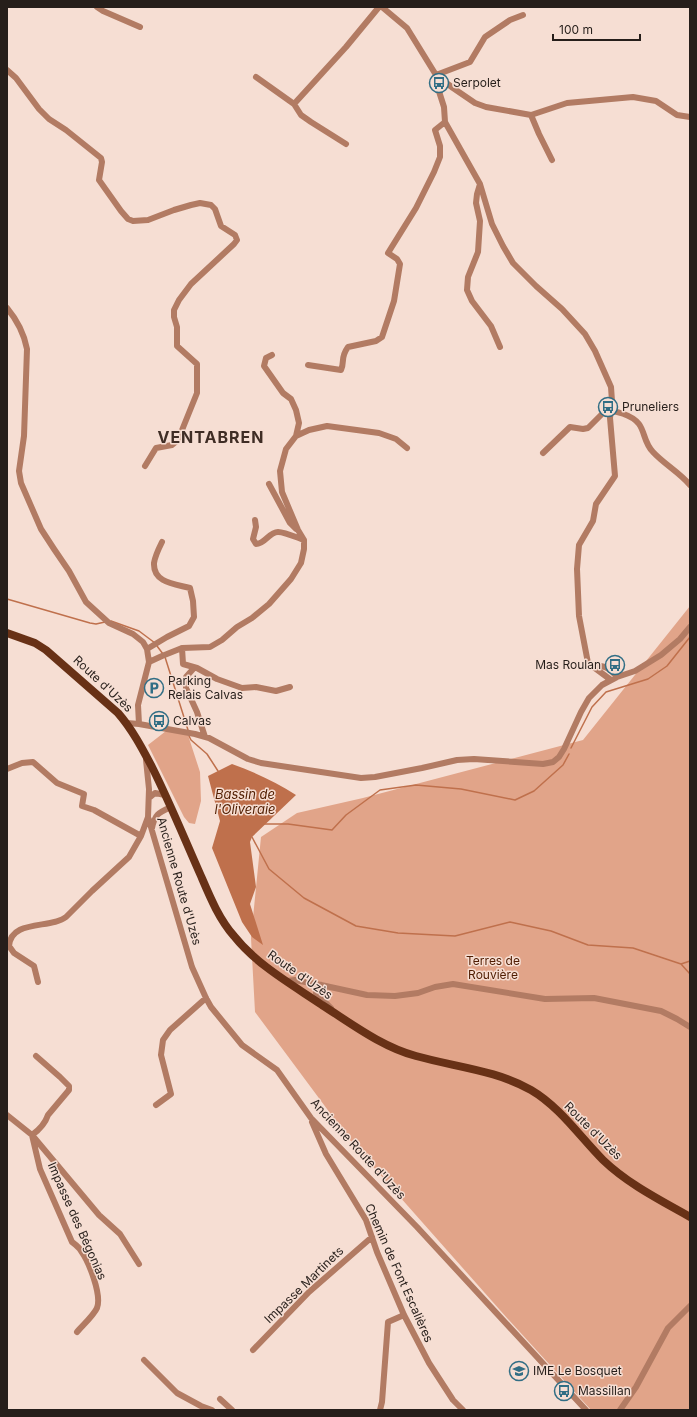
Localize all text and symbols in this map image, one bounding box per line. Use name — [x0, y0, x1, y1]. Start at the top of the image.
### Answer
scale bar — [553, 16, 640, 42]
text: 100 m — [559, 22, 593, 37]
bus stop icon: Serpolet — [428, 72, 450, 94]
place label: Serpolet — [453, 75, 501, 90]
bus stop icon: Pruneliers — [597, 396, 619, 418]
place label: Pruneliers — [622, 399, 679, 414]
district label: VENTABREN — [157, 427, 265, 447]
street label: Route d'Uzès — [71, 652, 136, 715]
bus stop icon: Mas Roulan — [604, 654, 626, 676]
place label: Mas Roulan — [535, 657, 601, 672]
place label: Parking Relais Calvas — [168, 673, 243, 702]
parking icon: Parking Relais Calvas — [143, 677, 165, 699]
bus stop icon: Calvas — [148, 710, 170, 732]
place label: Calvas — [173, 713, 211, 728]
water label: Bassin de l'Oliveraie — [214, 786, 276, 817]
street label: Ancienne Route d'Uzès — [154, 815, 205, 947]
street label: Route d'Uzès — [265, 947, 336, 1002]
park label: Terres de Rouvière — [466, 953, 520, 982]
street label: Ancienne Route d'Uzès — [308, 1095, 409, 1202]
street label: Route d'Uzès — [561, 1099, 625, 1163]
street label: Impasse des Bégonias — [45, 1160, 110, 1282]
street label: Chemin de Font Escalières — [362, 1201, 437, 1345]
street label: Impasse Martinets — [261, 1243, 346, 1326]
school or university icon: IME Le Bosquet — [508, 1360, 530, 1382]
place label: IME Le Bosquet — [533, 1363, 622, 1378]
bus stop icon: Massillan — [553, 1380, 575, 1402]
place label: Massillan — [578, 1383, 631, 1398]

